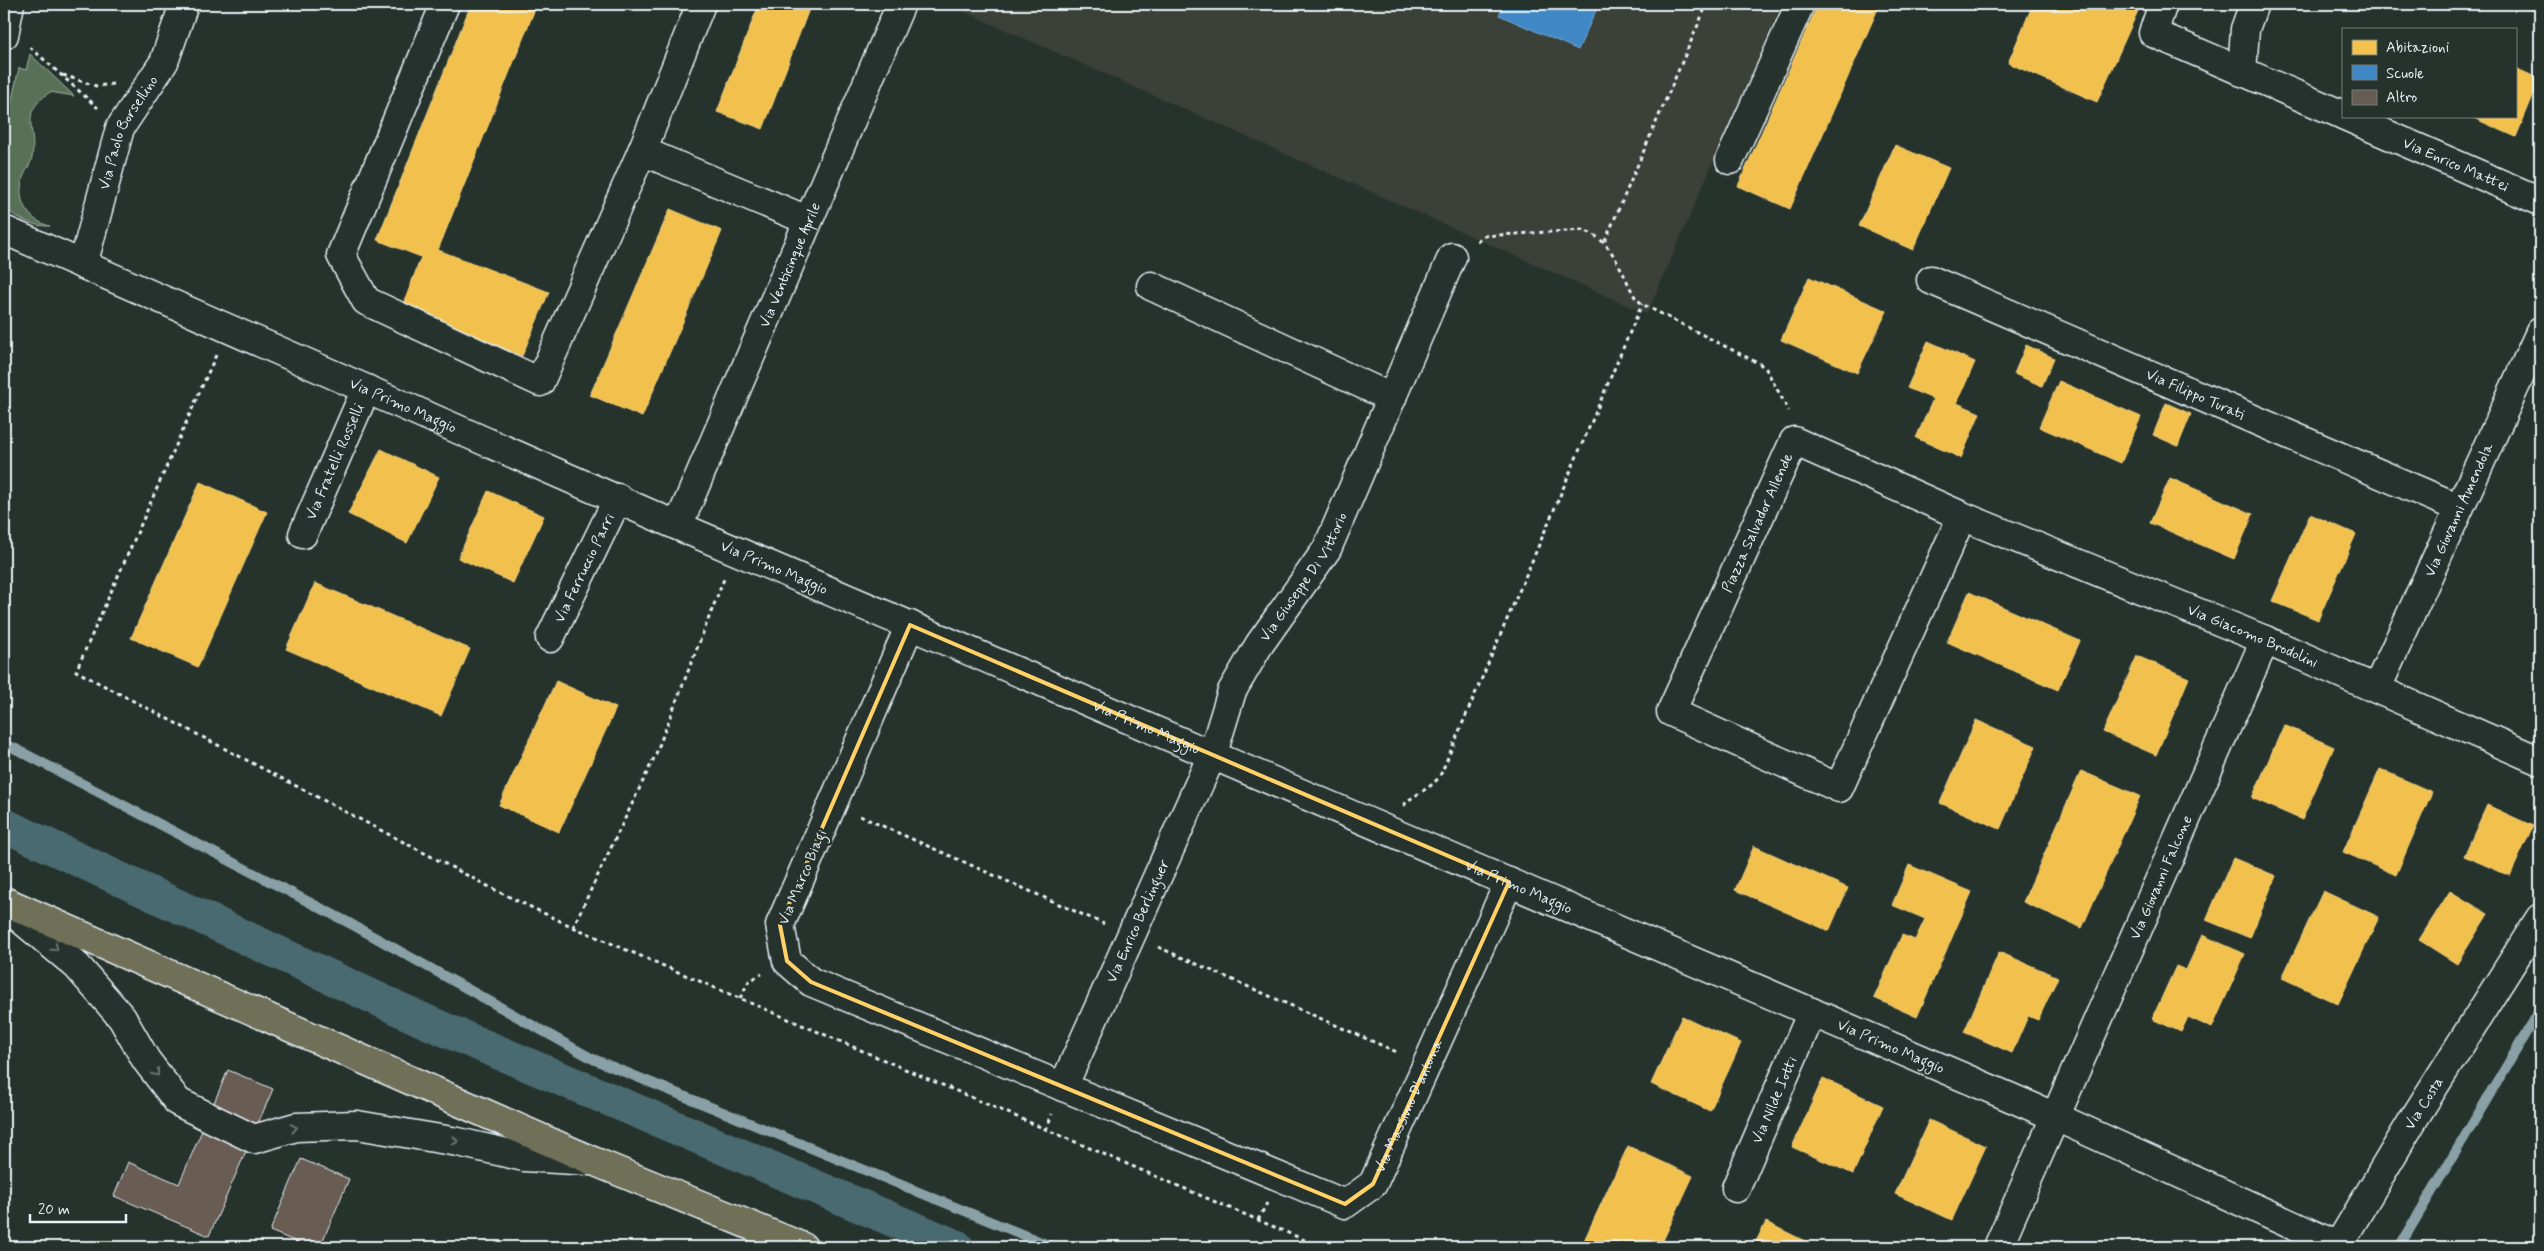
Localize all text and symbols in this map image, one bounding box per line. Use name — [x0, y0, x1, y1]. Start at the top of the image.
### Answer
legend — [2342, 28, 2516, 118]
text: Abitazioni — [2386, 38, 2449, 58]
text: Scuole — [2386, 64, 2424, 84]
street label: Via Paolo Borsellino — [95, 72, 163, 192]
text: Altro — [2386, 88, 2417, 108]
street label: Via Enrico Mattei — [2399, 133, 2512, 197]
street label: Via Venticinque Aprile — [755, 199, 826, 331]
street label: Via Filippo Turati — [2143, 365, 2248, 425]
street label: Via Primo Maggio — [346, 374, 459, 438]
street label: Via Fratelli Rosselli — [301, 401, 370, 523]
street label: Via Giovanni Amendola — [2420, 439, 2499, 580]
street label: Piazza Salvador Allende — [1718, 450, 1798, 596]
street label: Via Giuseppe Di Vittorio — [1255, 509, 1353, 646]
street label: Via Ferruccio Parri — [550, 510, 620, 626]
street label: Via Primo Maggio — [717, 536, 831, 600]
street label: Via Giacomo Brodolini — [2184, 600, 2321, 673]
street label: Via Primo Maggio — [1089, 696, 1203, 760]
street label: Via Giovanni Falcone — [2125, 812, 2198, 943]
street label: Via Marco Biagi — [774, 827, 833, 928]
street label: Via Primo Maggio — [1462, 856, 1575, 919]
street label: Via Enrico Berlinguer — [1102, 857, 1175, 986]
one-way arrow — [49, 942, 58, 951]
street label: Via Primo Maggio — [1834, 1015, 1947, 1079]
street label: Via Massimo D'antona — [1370, 1035, 1448, 1176]
street label: Via Nilde Iotti — [1747, 1054, 1803, 1147]
one-way arrow — [150, 1067, 159, 1077]
street label: Via Costa — [2400, 1073, 2449, 1134]
one-way arrow — [290, 1123, 298, 1134]
one-way arrow — [450, 1136, 459, 1146]
scale bar — [30, 1191, 126, 1223]
text: 20 m — [38, 1200, 70, 1220]

